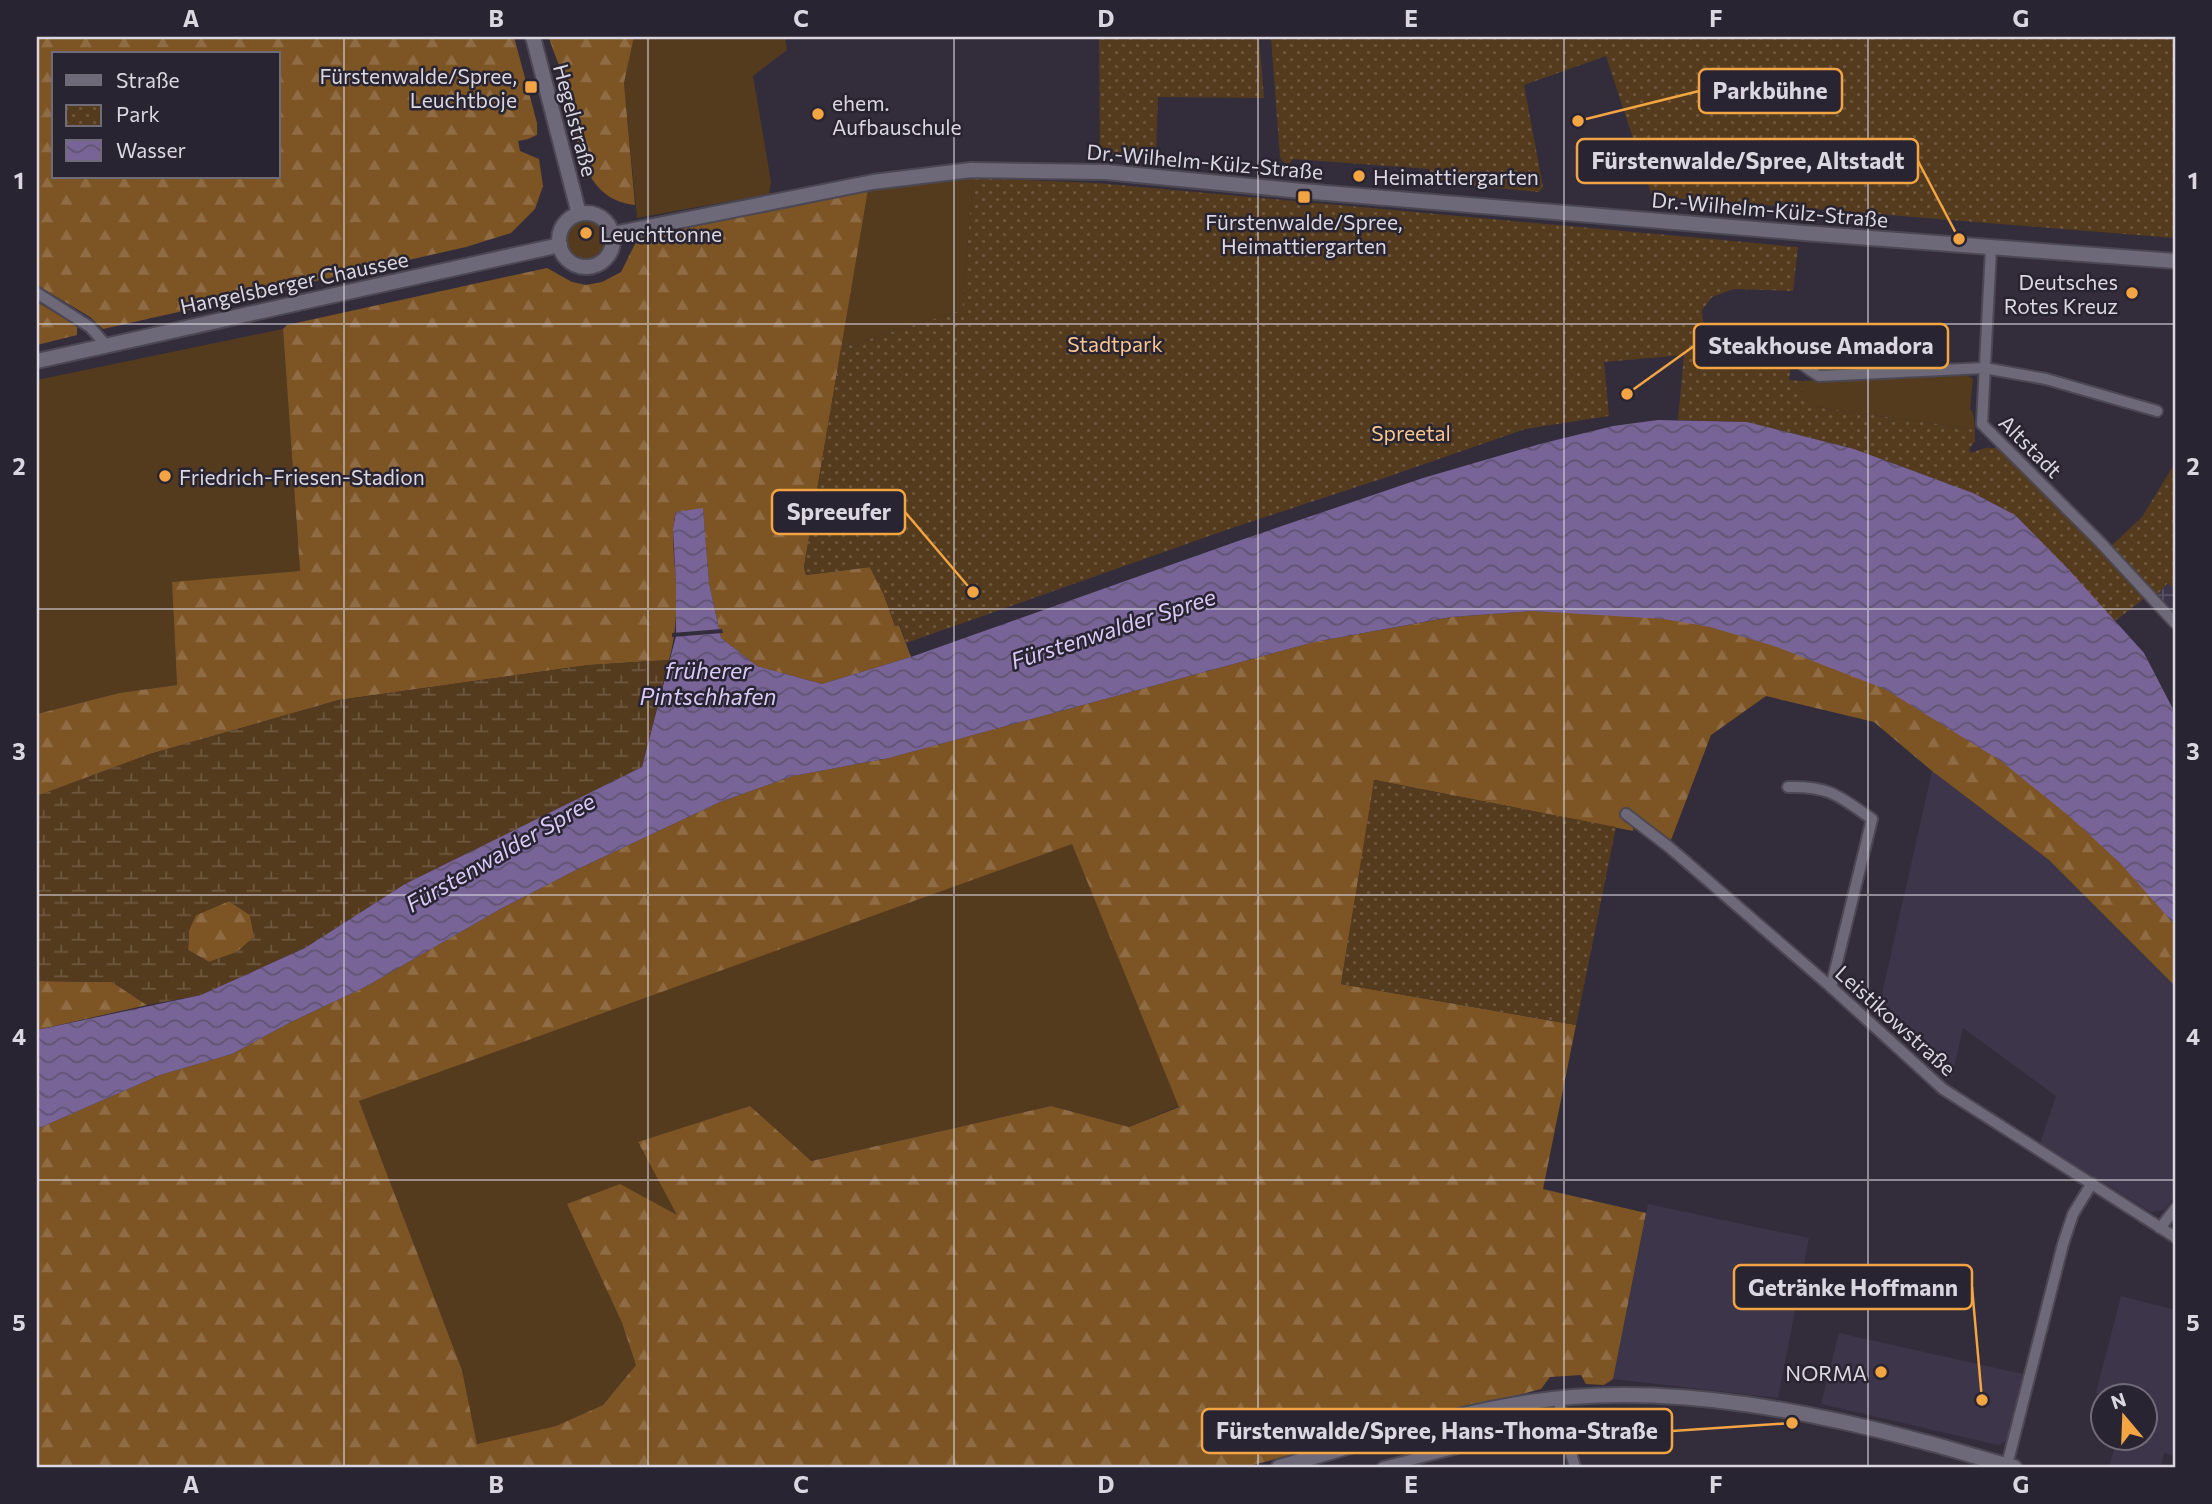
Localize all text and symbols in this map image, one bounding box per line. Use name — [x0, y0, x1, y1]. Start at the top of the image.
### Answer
text: A — [183, 4, 200, 32]
text: B — [488, 4, 504, 32]
text: C — [793, 4, 809, 32]
text: D — [1098, 4, 1115, 32]
text: E — [1404, 4, 1418, 32]
text: F — [1709, 4, 1723, 32]
text: G — [2013, 4, 2029, 32]
legend — [52, 52, 280, 178]
street label: Hegelstraße — [549, 61, 603, 179]
place label: Fürstenwalde/Spree, Leuchtboje — [320, 63, 517, 112]
text: Straße — [116, 67, 180, 92]
callout: Parkbühne — [1699, 69, 1842, 113]
text: Parkbühne — [1712, 76, 1828, 104]
marker: Fürstenwalde/Spree, Leuchtboje — [523, 79, 539, 95]
place label: ehem. Aufbauschule — [832, 90, 962, 139]
text: Park — [116, 101, 160, 126]
marker: ehem. Aufbauschule — [810, 106, 826, 122]
text: Wasser — [116, 137, 186, 162]
street label: Dr.-Wilhelm-Külz-Straße — [1086, 138, 1324, 184]
callout: Fürstenwalde/Spree, Altstadt — [1577, 139, 1918, 183]
text: Fürstenwalde/Spree, Altstadt — [1592, 146, 1905, 174]
place label: Heimattiergarten — [1373, 164, 1539, 189]
text: 1 — [14, 166, 24, 194]
text: 1 — [2188, 166, 2198, 194]
marker: Heimattiergarten — [1351, 168, 1367, 184]
street label: Dr.-Wilhelm-Külz-Straße — [1651, 186, 1889, 232]
marker: Fürstenwalde/Spree, Heimattiergarten — [1296, 189, 1312, 205]
place label: Fürstenwalde/Spree, Heimattiergarten — [1205, 209, 1403, 258]
place label: Leuchttonne — [600, 221, 722, 246]
marker: Leuchttonne — [578, 225, 594, 241]
street label: Hangelsberger Chaussee — [178, 246, 410, 318]
place label: Deutsches Rotes Kreuz — [2004, 269, 2118, 318]
marker: Deutsches Rotes Kreuz — [2124, 285, 2140, 301]
callout: Steakhouse Amadora — [1694, 324, 1948, 368]
park label: Stadtpark — [1067, 331, 1163, 356]
text: Steakhouse Amadora — [1708, 331, 1934, 359]
street label: Altstadt — [1994, 409, 2068, 483]
park label: Spreetal — [1371, 420, 1451, 445]
text: 2 — [12, 452, 26, 480]
text: 2 — [2186, 452, 2200, 480]
place label: Friedrich-Friesen-Stadion — [179, 464, 425, 489]
marker: Friedrich-Friesen-Stadion — [157, 468, 173, 484]
callout: Spreeufer — [772, 490, 905, 534]
text: Spreeufer — [787, 497, 892, 525]
water label: Fürstenwalder Spree — [1007, 582, 1219, 674]
water label: früherer Pintschhafen — [639, 656, 777, 710]
text: 3 — [12, 737, 26, 765]
text: 3 — [2186, 737, 2200, 765]
water label: Fürstenwalder Spree — [400, 786, 600, 918]
street label: Leistikowstraße — [1831, 960, 1961, 1080]
text: 4 — [12, 1022, 26, 1050]
text: 4 — [2186, 1022, 2200, 1050]
callout: Getränke Hoffmann — [1734, 1265, 1972, 1309]
text: Getränke Hoffmann — [1748, 1273, 1958, 1301]
text: 5 — [12, 1308, 26, 1336]
text: 5 — [2186, 1308, 2200, 1336]
place label: NORMA — [1785, 1360, 1867, 1385]
marker: NORMA — [1873, 1364, 1889, 1380]
north arrow — [2090, 1382, 2160, 1452]
text: N — [2108, 1387, 2129, 1414]
callout: Fürstenwalde/Spree, Hans-Thoma-Straße — [1202, 1409, 1672, 1453]
text: Fürstenwalde/Spree, Hans-Thoma-Straße — [1216, 1416, 1658, 1444]
text: A — [183, 1470, 200, 1498]
text: B — [488, 1470, 504, 1498]
text: C — [793, 1470, 809, 1498]
text: D — [1098, 1470, 1115, 1498]
text: E — [1404, 1470, 1418, 1498]
text: F — [1709, 1470, 1723, 1498]
text: G — [2013, 1470, 2029, 1498]

